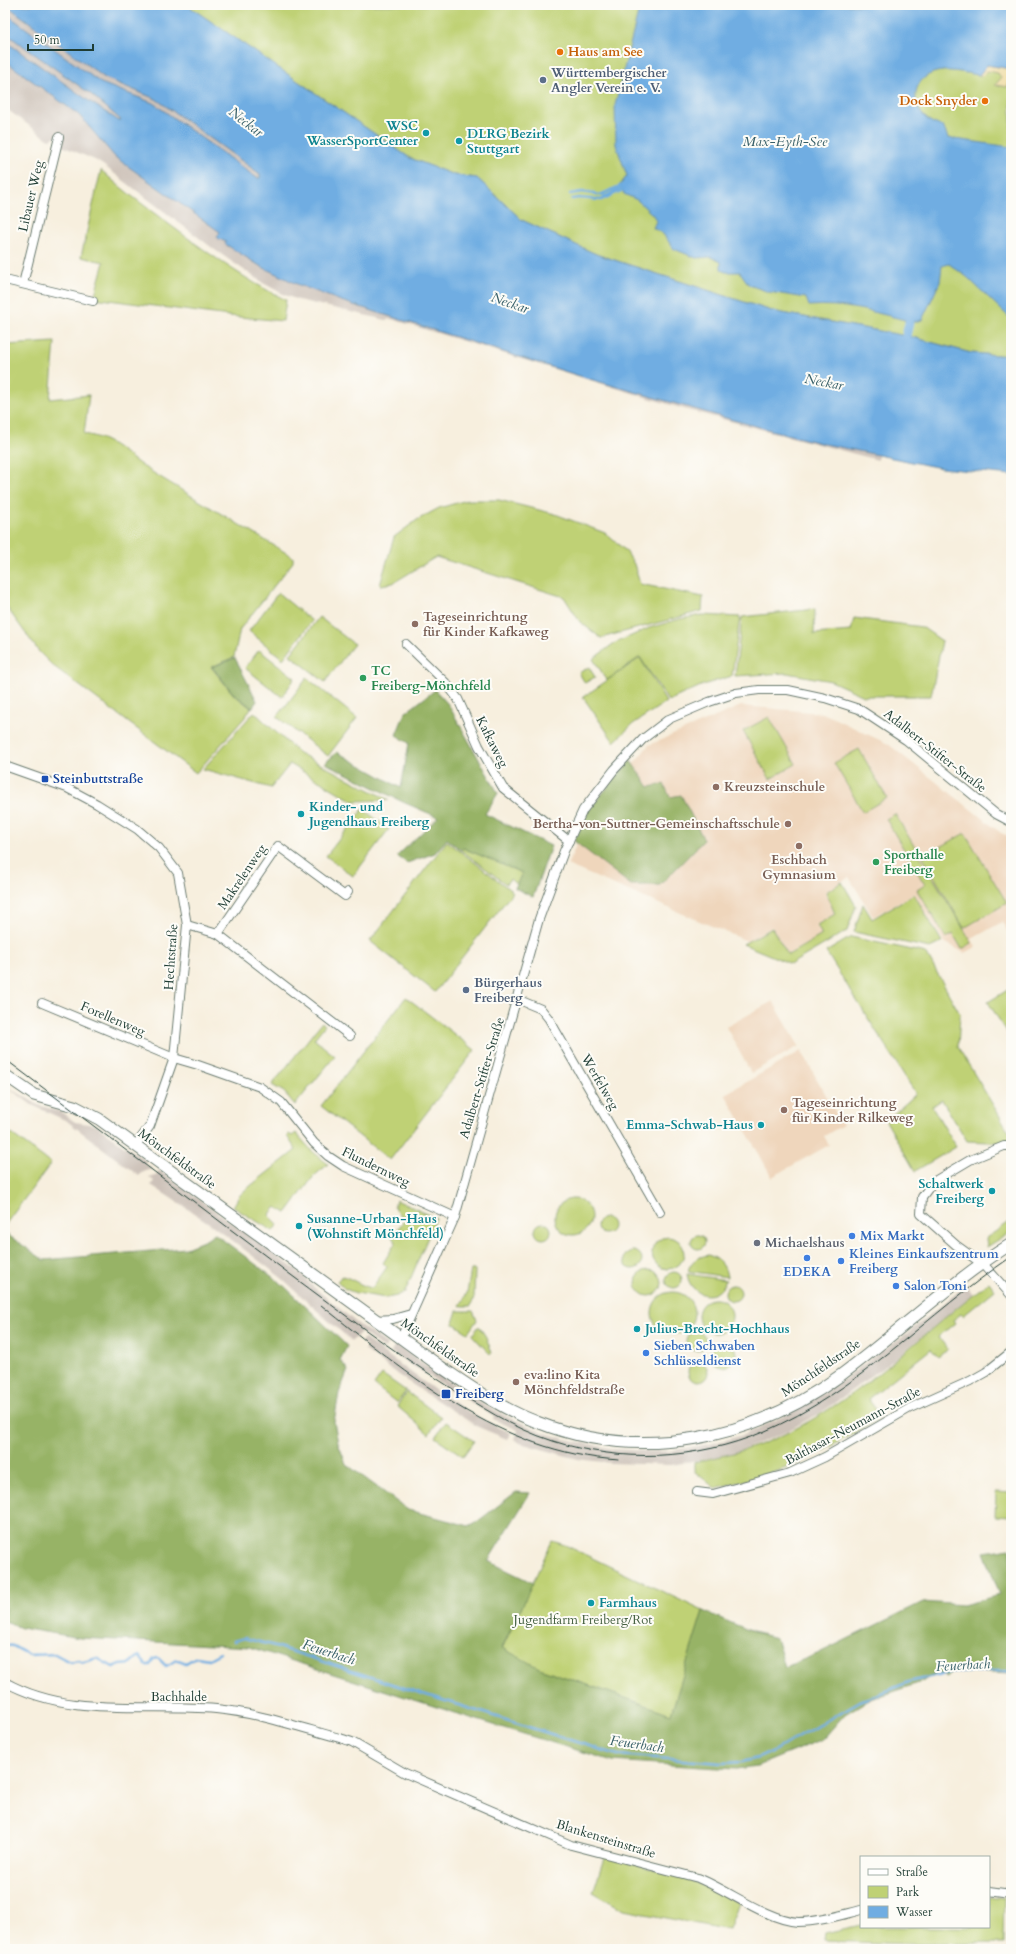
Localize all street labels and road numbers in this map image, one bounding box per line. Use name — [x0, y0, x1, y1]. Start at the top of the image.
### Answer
street label: Libauer Weg — [14, 158, 48, 234]
street label: Adalbert-Stifter-Straße — [880, 705, 990, 797]
street label: Kafkaweg — [471, 713, 513, 771]
street label: Makrelenweg — [213, 840, 271, 913]
street label: Hechtstraße — [160, 923, 182, 991]
street label: Forellenweg — [78, 997, 149, 1041]
street label: Adalbert-Stifter-Straße — [455, 1015, 509, 1141]
street label: Werfelweg — [576, 1050, 624, 1114]
street label: Mönchfeldstraße — [134, 1125, 220, 1193]
street label: Flundernweg — [339, 1143, 414, 1192]
street label: Mönchfeldstraße — [397, 1314, 483, 1382]
street label: Mönchfeldstraße — [778, 1335, 864, 1401]
street label: Balthasar-Neumann-Straße — [782, 1383, 924, 1469]
street label: Bachhalde — [151, 1688, 207, 1706]
street label: Blankensteinstraße — [554, 1815, 658, 1863]

